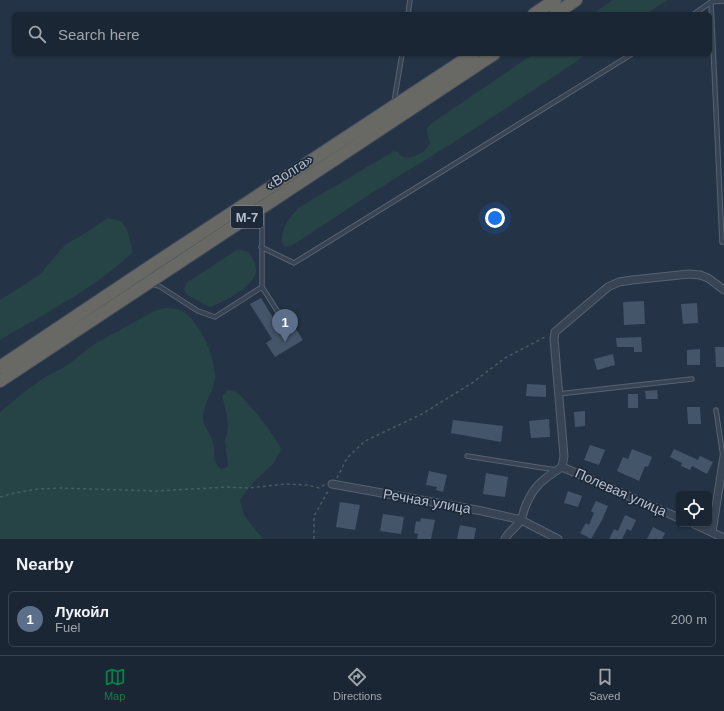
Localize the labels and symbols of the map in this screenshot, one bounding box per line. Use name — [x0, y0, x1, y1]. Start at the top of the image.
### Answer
street label: «Волга» — [262, 151, 316, 193]
road number: М-7 — [231, 206, 263, 228]
your location — [485, 208, 505, 228]
pin: 1 — [272, 309, 298, 342]
street label: Полевая улица — [573, 465, 669, 519]
street label: Речная улица — [382, 485, 472, 517]

